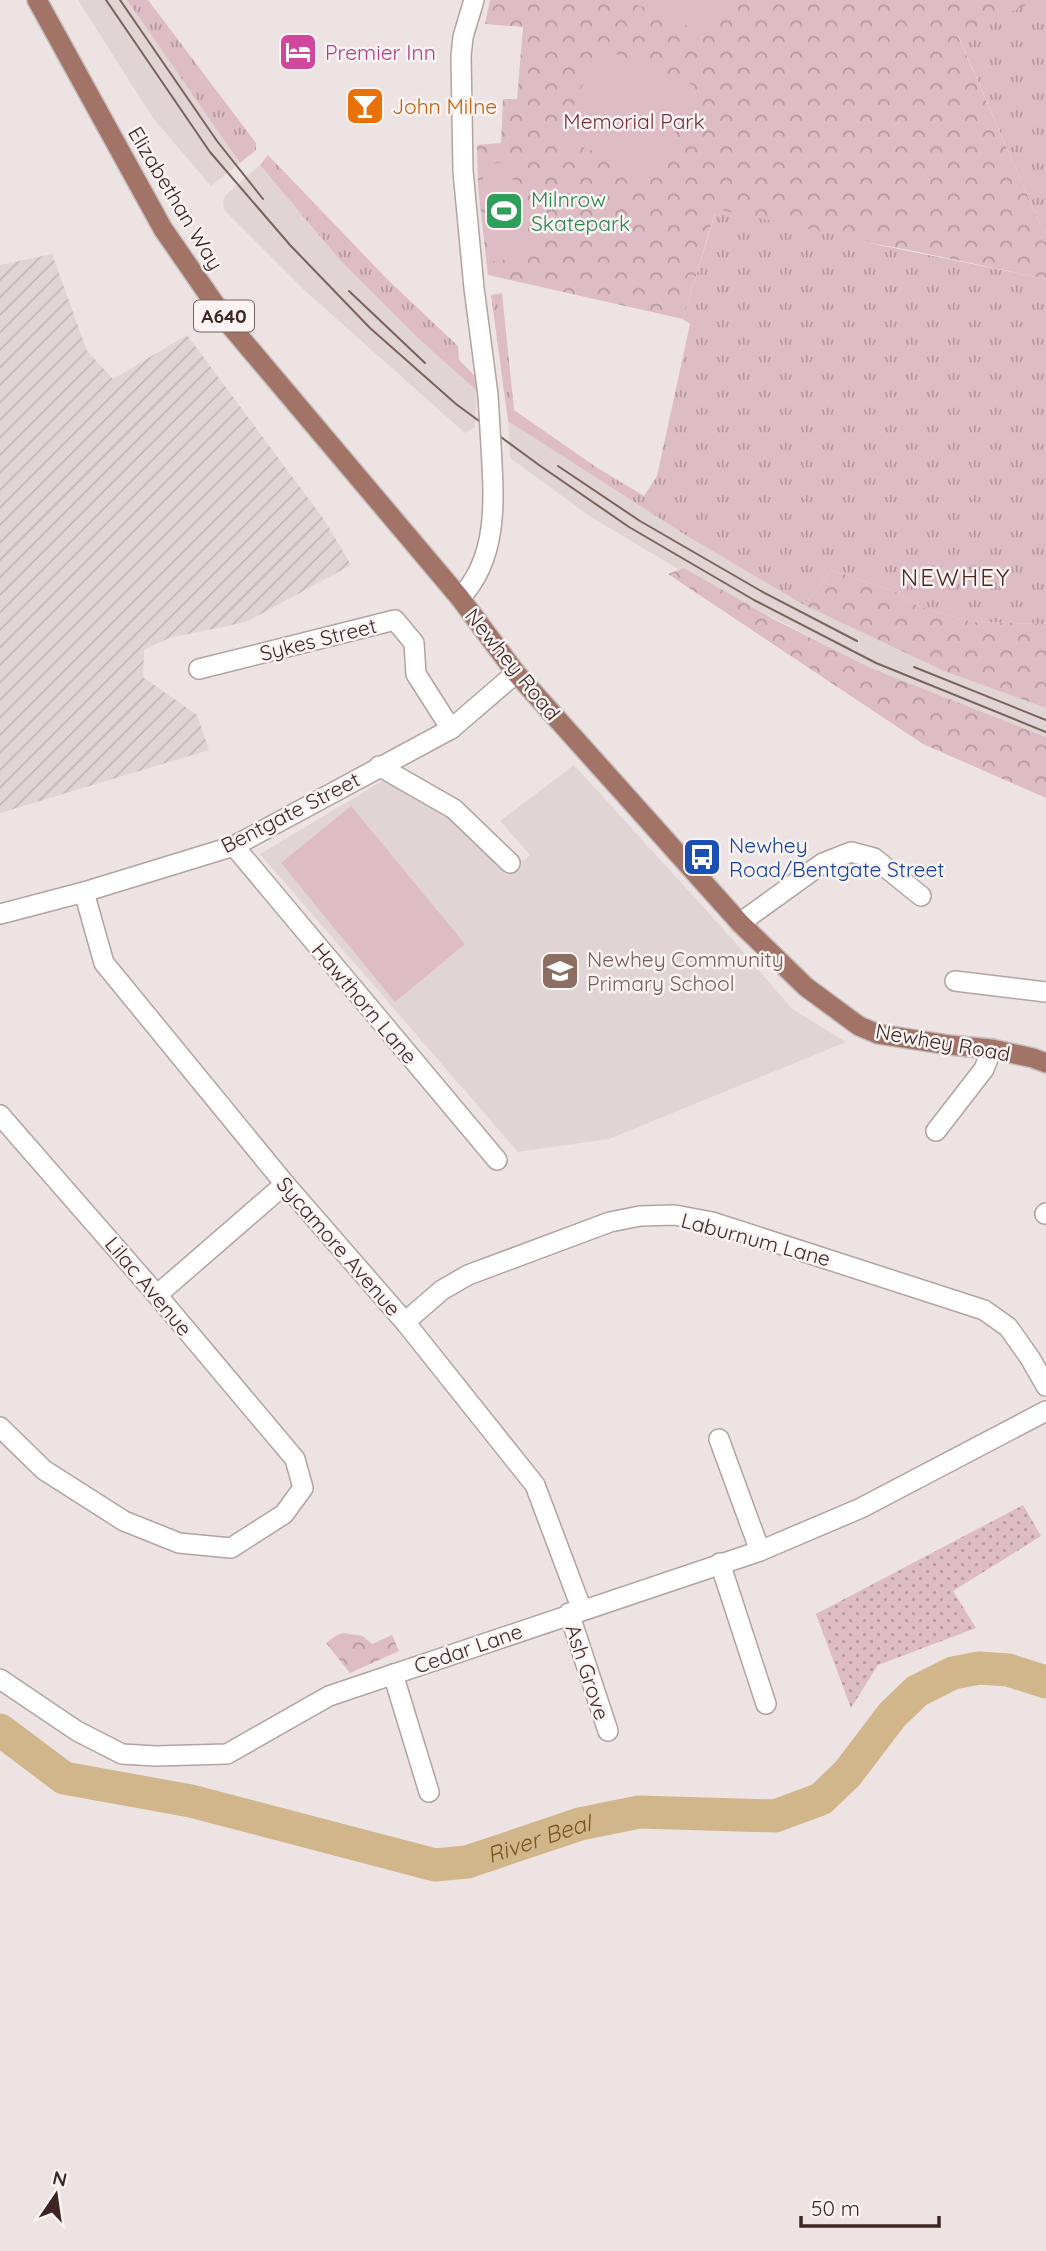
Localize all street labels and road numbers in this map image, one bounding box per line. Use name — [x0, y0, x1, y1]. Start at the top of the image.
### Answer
street label: Elizabethan Way — [123, 121, 229, 275]
road number: A640 — [194, 300, 254, 332]
street label: Newhey Road — [460, 603, 566, 725]
street label: Sykes Street — [257, 612, 379, 666]
street label: Bentgate Street — [216, 766, 364, 858]
street label: Hawthorn Lane — [307, 937, 423, 1069]
street label: Newhey Road — [874, 1017, 1012, 1067]
street label: Sycamore Avenue — [271, 1171, 407, 1321]
street label: Laburnum Lane — [678, 1207, 834, 1271]
street label: Lilac Avenue — [100, 1231, 198, 1341]
street label: Cedar Lane — [410, 1617, 526, 1679]
street label: Ash Grove — [560, 1621, 616, 1723]

